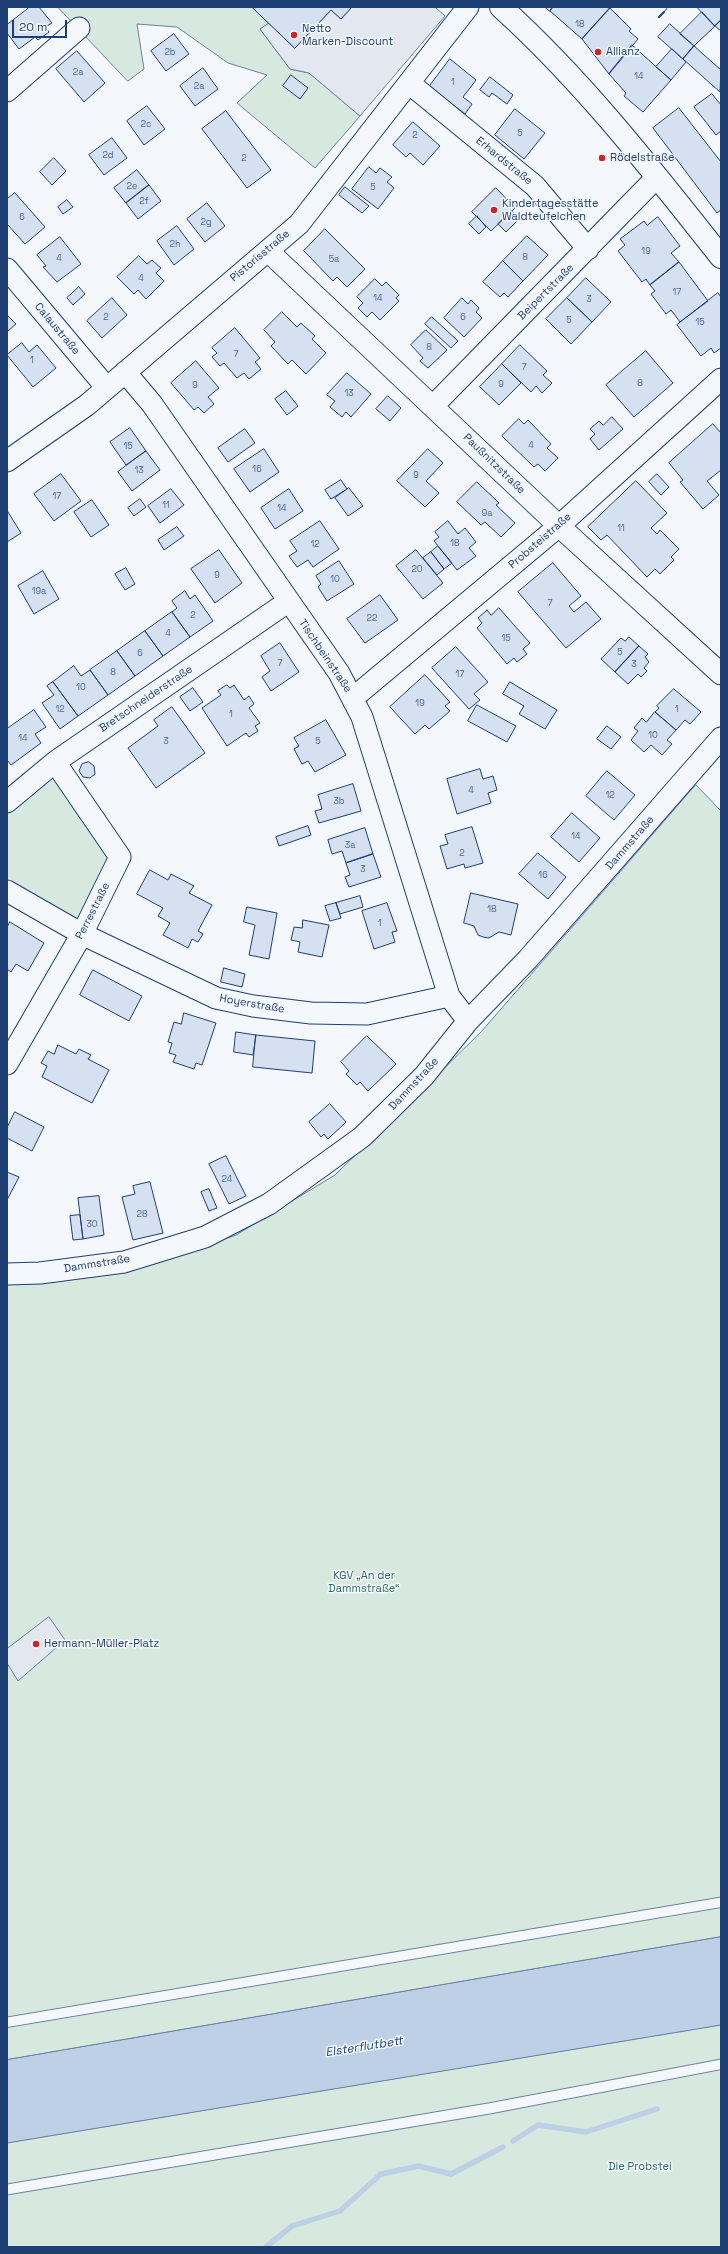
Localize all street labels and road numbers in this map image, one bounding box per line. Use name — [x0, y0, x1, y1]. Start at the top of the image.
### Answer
street label: Erhardstraße — [473, 134, 535, 188]
street label: Pistorisstraße — [228, 227, 292, 285]
street label: Beipertstraße — [515, 261, 577, 323]
street label: Calaustraße — [32, 300, 82, 358]
street label: Paußnitzstraße — [460, 431, 528, 497]
street label: Probsteistraße — [506, 510, 574, 572]
street label: Tischbeinstraße — [296, 617, 354, 695]
street label: Bretschneiderstraße — [97, 663, 195, 735]
street label: Dammstraße — [603, 813, 657, 873]
street label: Perrestraße — [73, 880, 113, 942]
street label: Hoyerstraße — [218, 992, 286, 1016]
street label: Dammstraße — [386, 1055, 442, 1113]
street label: Dammstraße — [63, 1252, 131, 1276]

